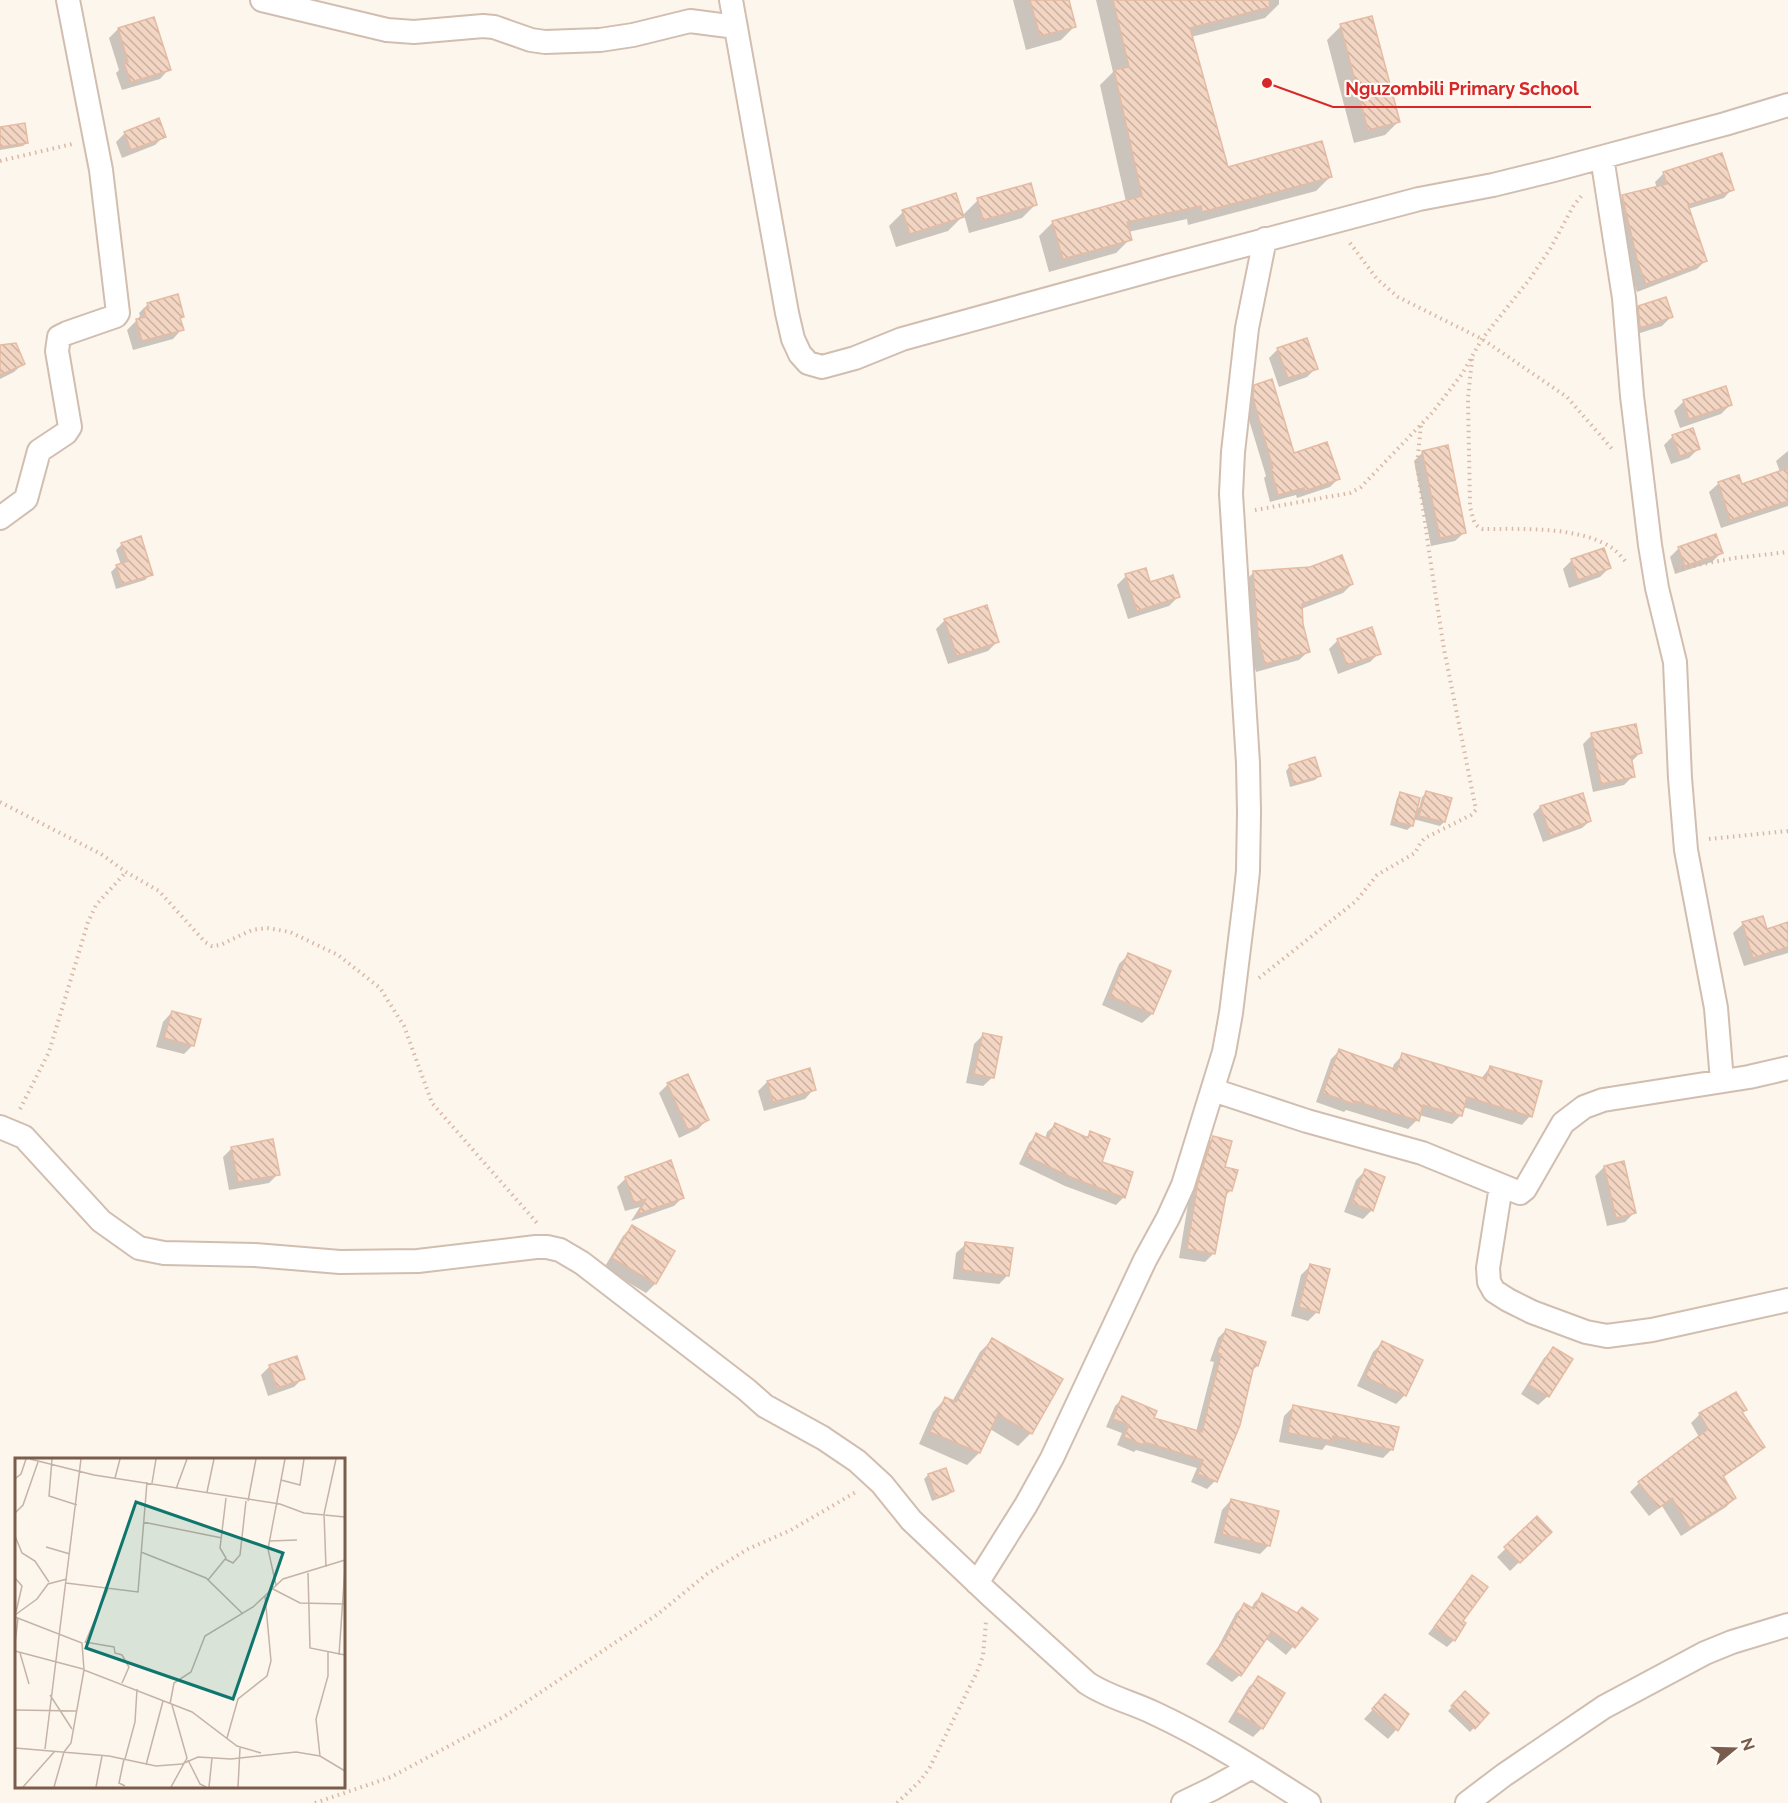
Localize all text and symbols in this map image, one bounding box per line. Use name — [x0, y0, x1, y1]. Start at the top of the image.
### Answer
callout: Nguzombili Primary School — [1333, 71, 1591, 107]
text: Nguzombili Primary School — [1345, 78, 1579, 99]
inset map — [15, 1458, 345, 1788]
north arrow — [1704, 1719, 1764, 1779]
text: N — [1737, 1735, 1759, 1753]

